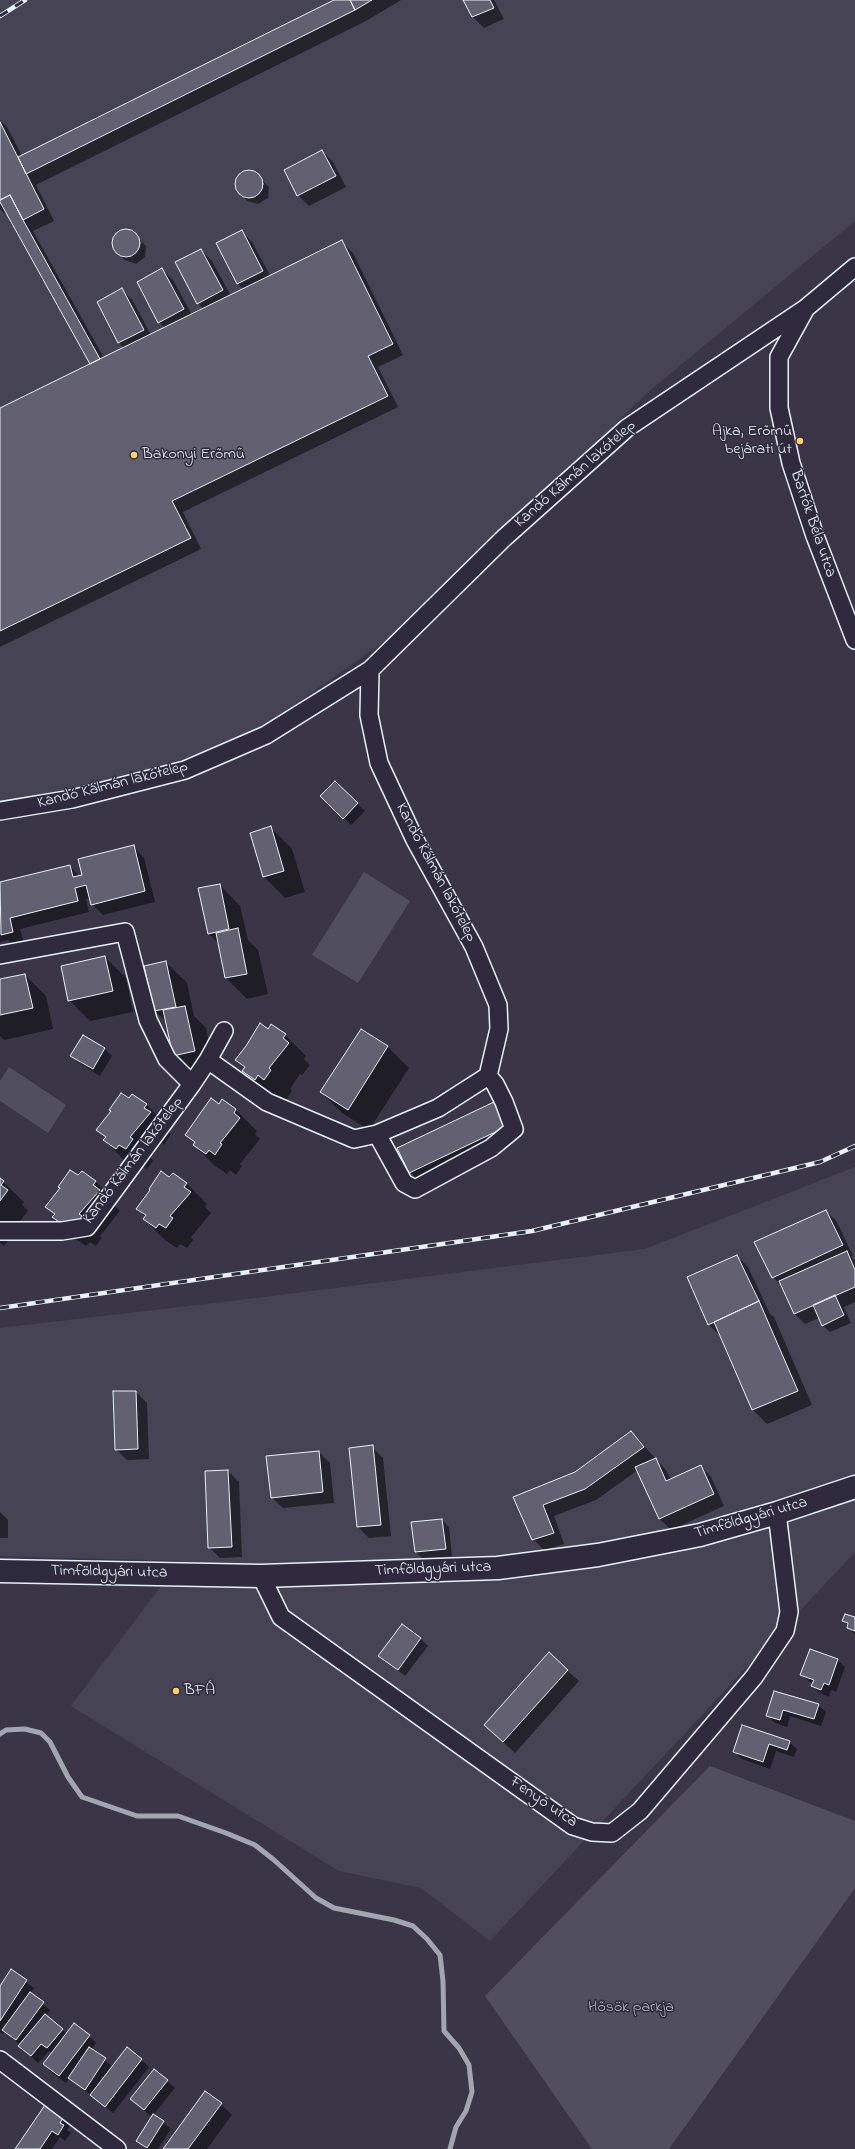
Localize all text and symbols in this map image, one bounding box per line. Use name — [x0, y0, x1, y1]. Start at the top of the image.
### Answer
street label: Kandó Kálmán lakótelep — [511, 417, 641, 533]
place label: Ajka, Erőmű bejárati út — [712, 422, 792, 460]
marker: Ajka, Erőmű bejárati út — [795, 436, 805, 446]
place label: Bakonyi Erőmű — [142, 445, 245, 465]
marker: Bakonyi Erőmű — [129, 450, 139, 460]
street label: Bartók Béla utca — [785, 468, 839, 580]
street label: Kandó Kálmán lakótelep — [36, 758, 190, 814]
street label: Kandó Kálmán lakótelep — [390, 800, 480, 946]
street label: Kandó Kálmán lakótelep — [80, 1094, 188, 1228]
street label: Timföldgyári utca — [692, 1494, 810, 1544]
street label: Timföldgyári utca — [374, 1558, 492, 1582]
street label: Timföldgyári utca — [50, 1562, 168, 1584]
place label: BFÁ — [184, 1681, 215, 1701]
marker: BFÁ — [171, 1686, 181, 1696]
street label: Fenyő utca — [506, 1773, 580, 1833]
park label: Hősök parkja — [588, 1998, 674, 2018]

